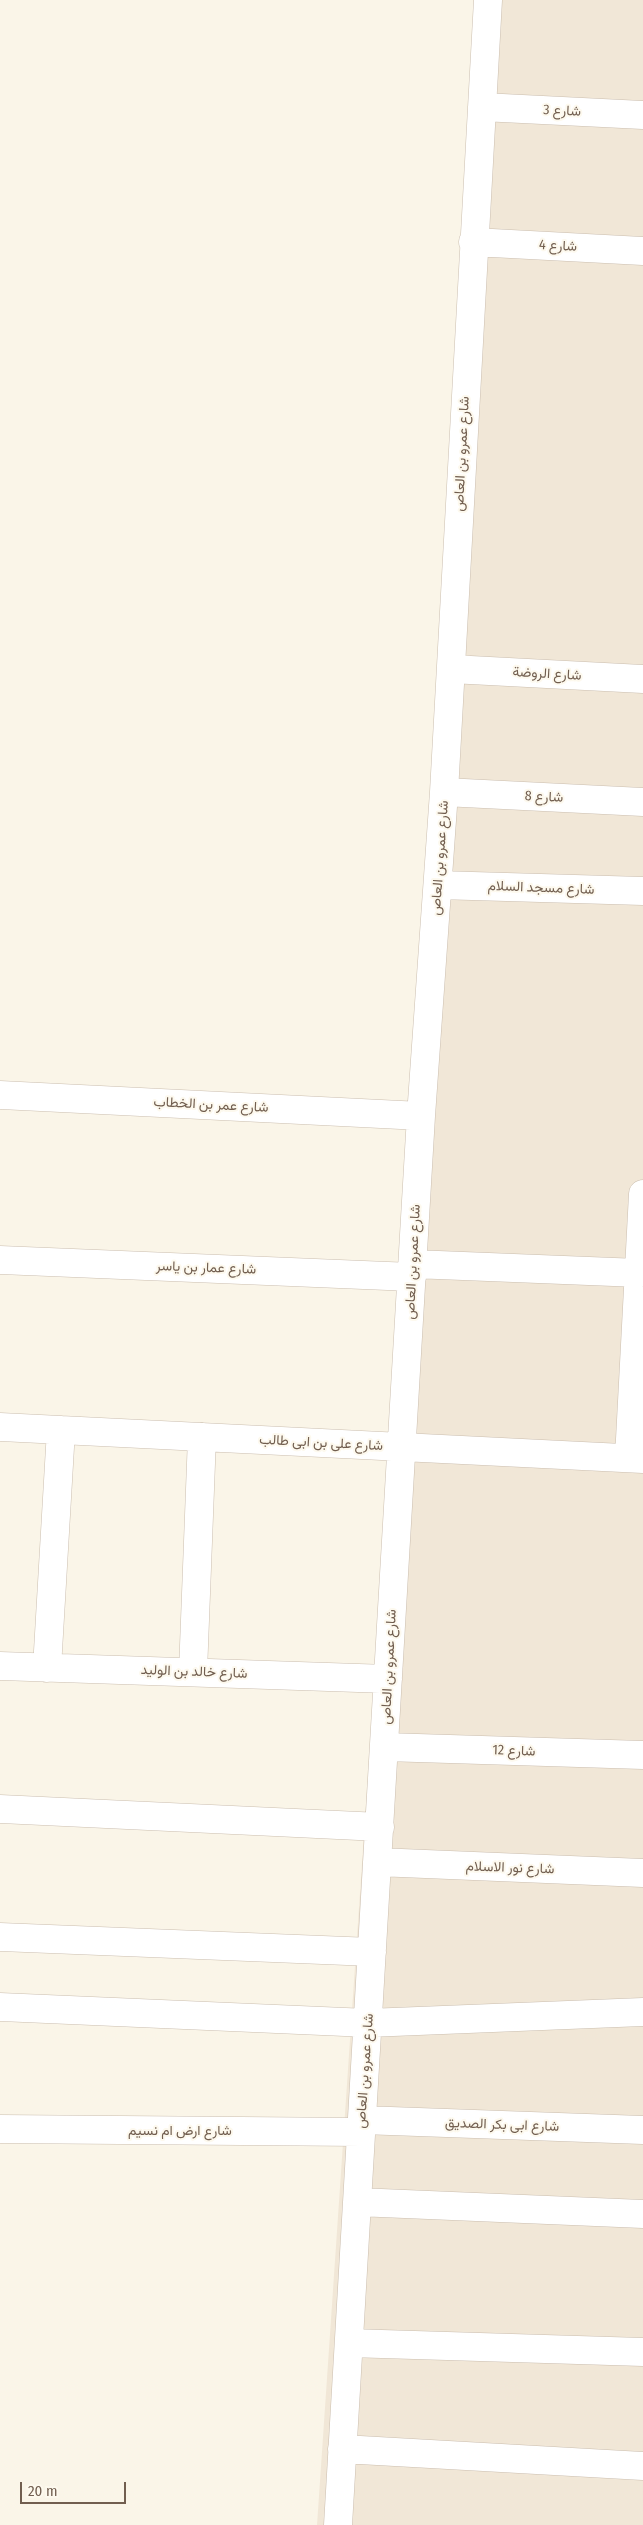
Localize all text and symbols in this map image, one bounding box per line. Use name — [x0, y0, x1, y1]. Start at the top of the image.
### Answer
street label: شارع 3 — [543, 102, 581, 120]
street label: شارع 4 — [538, 237, 578, 255]
street label: شارع عمرو بن العاص — [451, 396, 473, 512]
street label: شارع الروضة — [512, 664, 582, 684]
street label: شارع 8 — [524, 788, 564, 806]
street label: شارع عمرو بن العاص — [428, 800, 452, 916]
street label: شارع مسجد السلام — [487, 878, 595, 898]
street label: شارع عمر بن الخطاب — [153, 1094, 269, 1116]
street label: شارع عمرو بن العاص — [402, 1204, 424, 1320]
street label: شارع عمار بن ياسر — [155, 1258, 257, 1278]
street label: شارع على بن ابى طالب — [259, 1431, 383, 1455]
street label: شارع عمرو بن العاص — [378, 1609, 400, 1725]
street label: شارع خالد بن الوليد — [140, 1662, 248, 1682]
street label: شارع 12 — [492, 1742, 536, 1760]
street label: شارع نور الاسلام — [465, 1858, 555, 1878]
street label: شارع عمرو بن العاص — [353, 2013, 377, 2129]
street label: شارع ابى بكر الصديق — [445, 2115, 559, 2135]
street label: شارع ارض ام نسيم — [128, 2123, 232, 2139]
scale bar — [22, 2472, 129, 2504]
text: 20 m — [28, 2482, 58, 2500]

